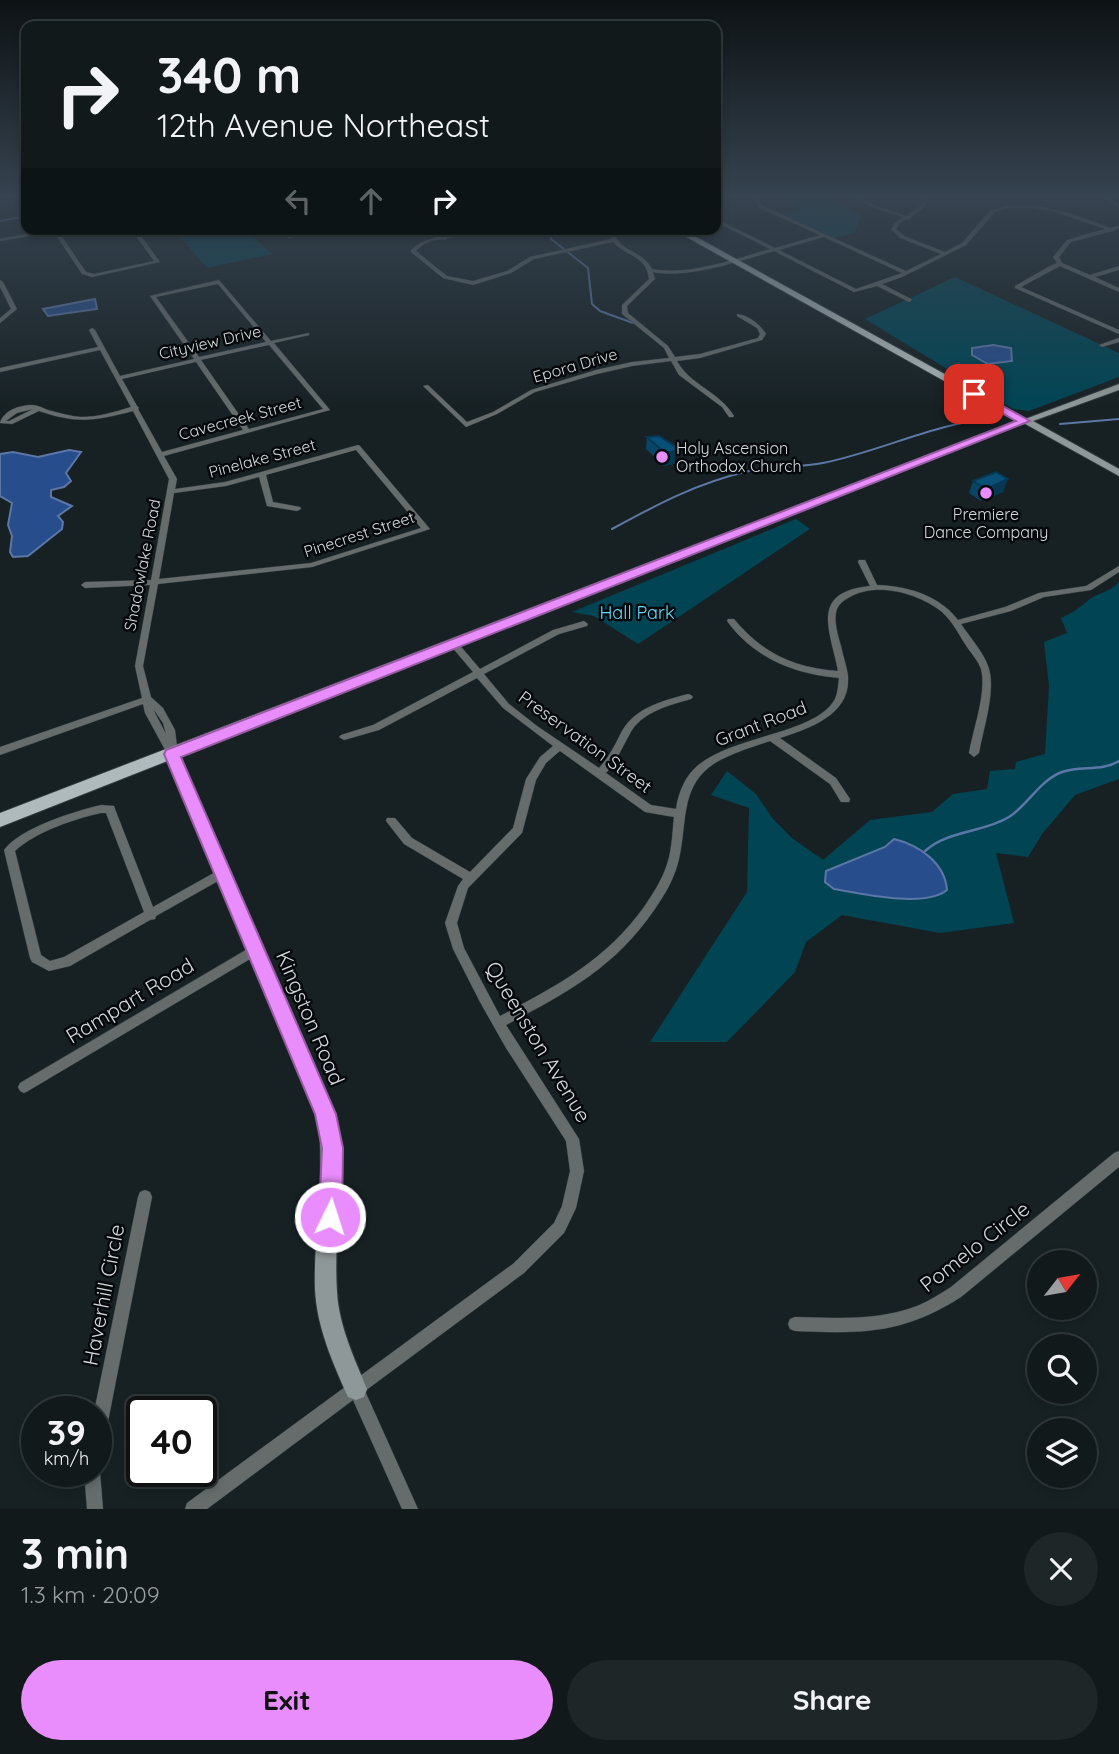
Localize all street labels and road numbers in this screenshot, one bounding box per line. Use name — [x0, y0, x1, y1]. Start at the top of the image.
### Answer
street label: Cityview Drive — [157, 321, 263, 363]
street label: Epora Drive — [530, 343, 620, 387]
street label: Cavecreek Street — [176, 392, 304, 444]
street label: Pinelake Street — [206, 434, 318, 482]
street label: Shadowlake Road — [119, 497, 165, 633]
street label: Pinecrest Street — [301, 507, 417, 561]
street label: Preservation Street — [514, 685, 657, 798]
street label: Grant Road — [712, 696, 810, 752]
street label: Kingston Road — [271, 947, 351, 1089]
street label: Rampart Road — [61, 952, 198, 1049]
street label: Queenston Avenue — [480, 956, 597, 1127]
street label: Pomelo Circle — [914, 1195, 1034, 1297]
street label: Haverhill Circle — [77, 1222, 129, 1368]

